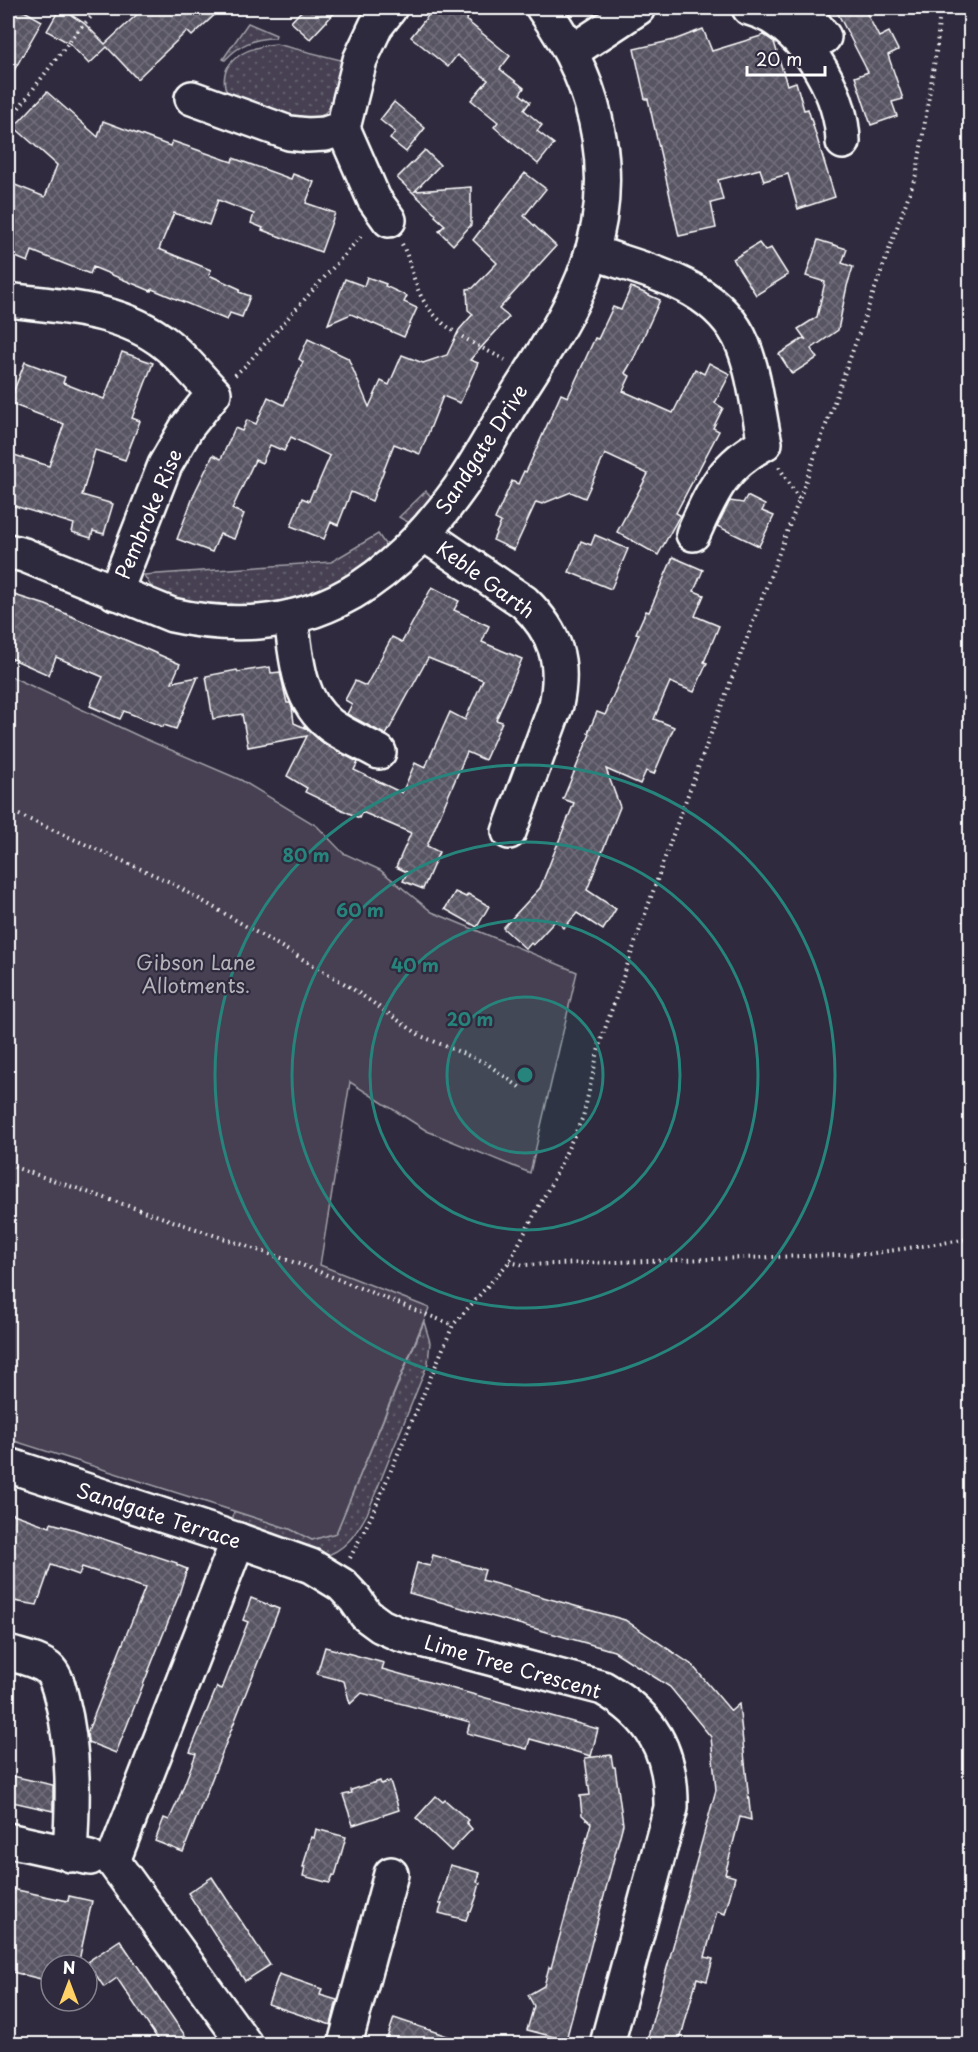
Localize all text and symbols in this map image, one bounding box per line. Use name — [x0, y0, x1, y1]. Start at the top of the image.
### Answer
scale bar — [747, 39, 825, 77]
text: 20 m — [756, 45, 802, 72]
street label: Sandgate Drive — [428, 378, 534, 520]
street label: Pembroke Rise — [107, 444, 189, 584]
street label: Keble Garth — [431, 533, 541, 625]
text: 80 m — [282, 841, 330, 868]
text: 60 m — [336, 896, 384, 923]
park label: Gibson Lane Allotments. — [136, 947, 256, 1000]
text: 40 m — [391, 951, 439, 978]
text: 20 m — [447, 1005, 493, 1032]
centre of rings — [515, 1065, 535, 1085]
street label: Sandgate Terrace — [73, 1474, 245, 1556]
street label: Lime Tree Crescent — [421, 1626, 605, 1706]
north arrow — [39, 1953, 99, 2013]
text: N — [63, 1955, 75, 1979]

